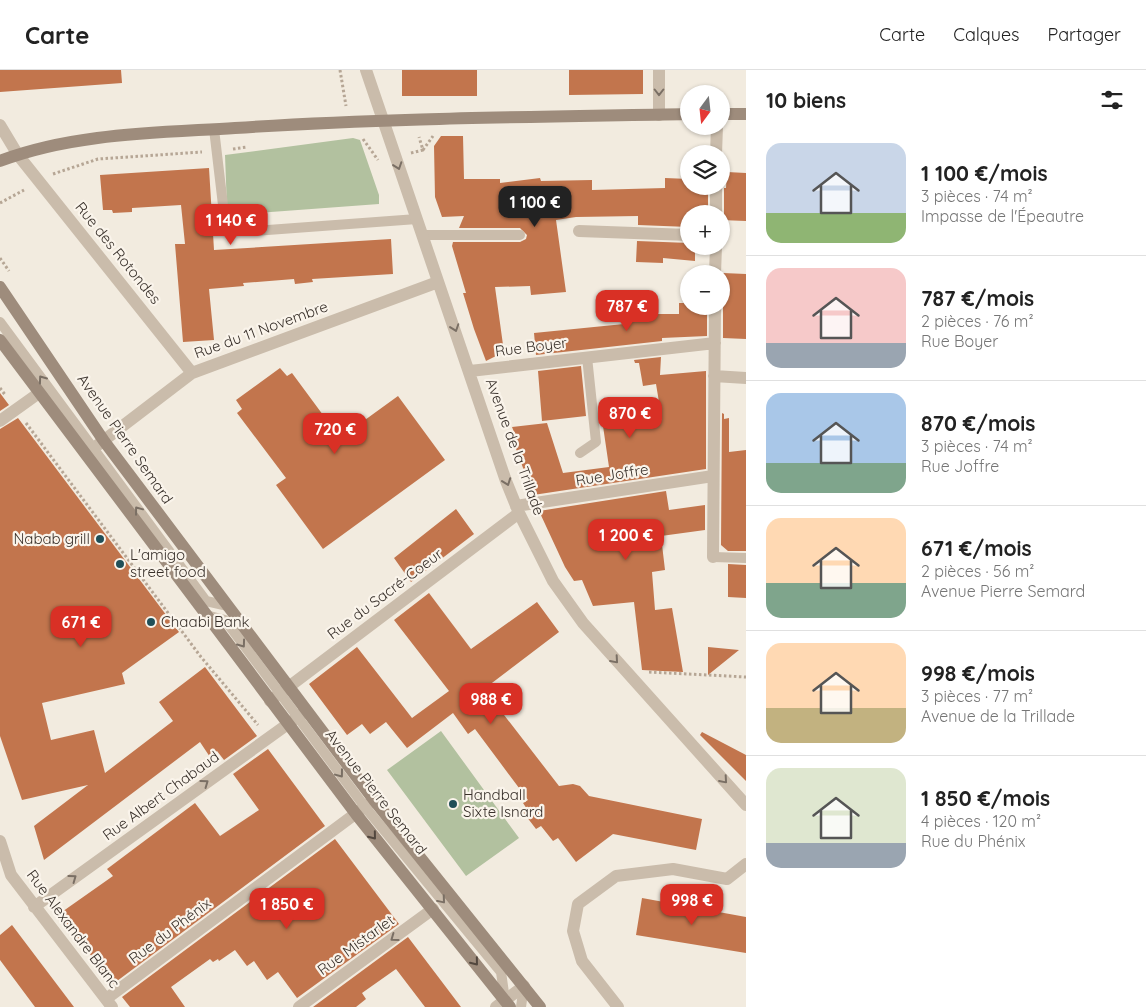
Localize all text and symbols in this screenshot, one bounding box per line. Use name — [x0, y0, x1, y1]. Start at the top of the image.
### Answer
text: Carte — [25, 20, 89, 50]
text: Carte — [879, 23, 925, 46]
text: Calques — [953, 23, 1020, 46]
text: Partager — [1048, 23, 1121, 46]
north arrow — [680, 85, 730, 135]
map controls — [680, 85, 730, 315]
icon: filters — [1098, 86, 1126, 114]
text: 10 biens — [766, 87, 846, 113]
one-way arrow — [654, 89, 664, 97]
button: layers — [680, 145, 730, 195]
text: 1 100 €/mois — [921, 160, 1048, 186]
one-way arrow — [392, 161, 402, 170]
icon: home — [806, 163, 866, 223]
pin: 1 100 € — [489, 186, 581, 228]
text: 3 pièces · 74 m² — [921, 186, 1033, 206]
text: 1 100 € — [509, 192, 561, 212]
street label: Rue des Rotondes — [71, 198, 165, 308]
pin: 1 140 € — [185, 204, 277, 246]
button: + — [680, 205, 730, 255]
text: Impasse de l'Épeautre — [921, 206, 1084, 226]
text: 1 140 € — [206, 210, 256, 230]
button: − — [680, 265, 730, 315]
text: 787 €/mois — [921, 285, 1034, 311]
icon: home — [806, 288, 866, 348]
pin: 787 € — [592, 290, 662, 332]
street label: Rue du 11 Novembre — [191, 296, 330, 363]
text: 787 € — [607, 296, 647, 316]
text: 2 pièces · 76 m² — [921, 311, 1033, 331]
one-way arrow — [449, 323, 459, 332]
text: Rue Boyer — [921, 331, 998, 351]
street label: Rue Boyer — [494, 333, 568, 360]
street label: Avenue Pierre Semard — [73, 370, 177, 507]
one-way arrow — [39, 375, 48, 385]
street label: Avenue de la Trillade — [482, 376, 549, 518]
pin: 870 € — [595, 396, 665, 439]
text: 870 € — [609, 403, 651, 423]
text: 870 €/mois — [921, 410, 1035, 436]
pin: 720 € — [300, 412, 370, 455]
icon: home — [806, 413, 866, 473]
text: 720 € — [314, 419, 356, 439]
text: 3 pièces · 74 m² — [921, 436, 1033, 456]
text: Rue Joffre — [921, 456, 999, 476]
street label: Rue Joffre — [574, 459, 650, 490]
one-way arrow — [501, 477, 511, 485]
one-way arrow — [135, 506, 144, 516]
pin: 1 200 € — [580, 518, 672, 561]
text: 1 200 € — [599, 525, 653, 545]
place label: Nabab grill — [13, 529, 90, 548]
marker: Nabab grill — [94, 533, 106, 545]
text: 671 €/mois — [921, 535, 1032, 561]
icon: home — [806, 538, 866, 598]
street label: Rue du Sacré-Coeur — [323, 544, 446, 643]
place label: L'amigo street food — [130, 545, 206, 581]
marker: L'amigo street food — [114, 558, 126, 570]
text: 2 pièces · 56 m² — [921, 561, 1034, 581]
text: Avenue Pierre Semard — [921, 581, 1085, 601]
pin: 671 € — [46, 606, 116, 648]
text: 671 € — [61, 612, 101, 632]
place label: Chaabi Bank — [161, 612, 250, 631]
marker: Chaabi Bank — [145, 616, 157, 628]
one-way arrow — [236, 638, 245, 648]
one-way arrow — [609, 655, 618, 664]
text: 998 €/mois — [921, 660, 1035, 686]
icon: home — [806, 663, 866, 723]
pin: 988 € — [456, 682, 526, 725]
text: 3 pièces · 77 m² — [921, 686, 1033, 706]
text: 988 € — [470, 689, 512, 709]
text: Avenue de la Trillade — [921, 706, 1075, 726]
street label: Avenue Pierre Semard — [321, 725, 431, 858]
street label: Rue Albert Chabaud — [99, 747, 223, 844]
one-way arrow — [334, 768, 343, 778]
one-way arrow — [718, 775, 727, 784]
one-way arrow — [199, 781, 208, 789]
place label: Handball Sixte Isnard — [463, 785, 543, 821]
text: 1 850 €/mois — [921, 785, 1050, 811]
icon: home — [806, 788, 866, 848]
marker: Handball Sixte Isnard — [447, 798, 459, 810]
text: 4 pièces · 120 m² — [921, 811, 1041, 831]
one-way arrow — [368, 830, 377, 839]
text: Rue du Phénix — [921, 831, 1026, 851]
street label: Rue Alexandre Blanc — [23, 866, 124, 992]
one-way arrow — [67, 876, 76, 884]
pin: 998 € — [657, 884, 727, 926]
pin: 1 850 € — [241, 888, 333, 930]
text: 998 € — [671, 890, 713, 910]
street label: Rue du Phénix — [125, 894, 215, 968]
text: 1 850 € — [260, 894, 314, 914]
one-way arrow — [437, 894, 445, 903]
street label: Rue Mistarlet — [314, 910, 398, 979]
one-way arrow — [390, 932, 400, 941]
one-way arrow — [470, 956, 478, 965]

